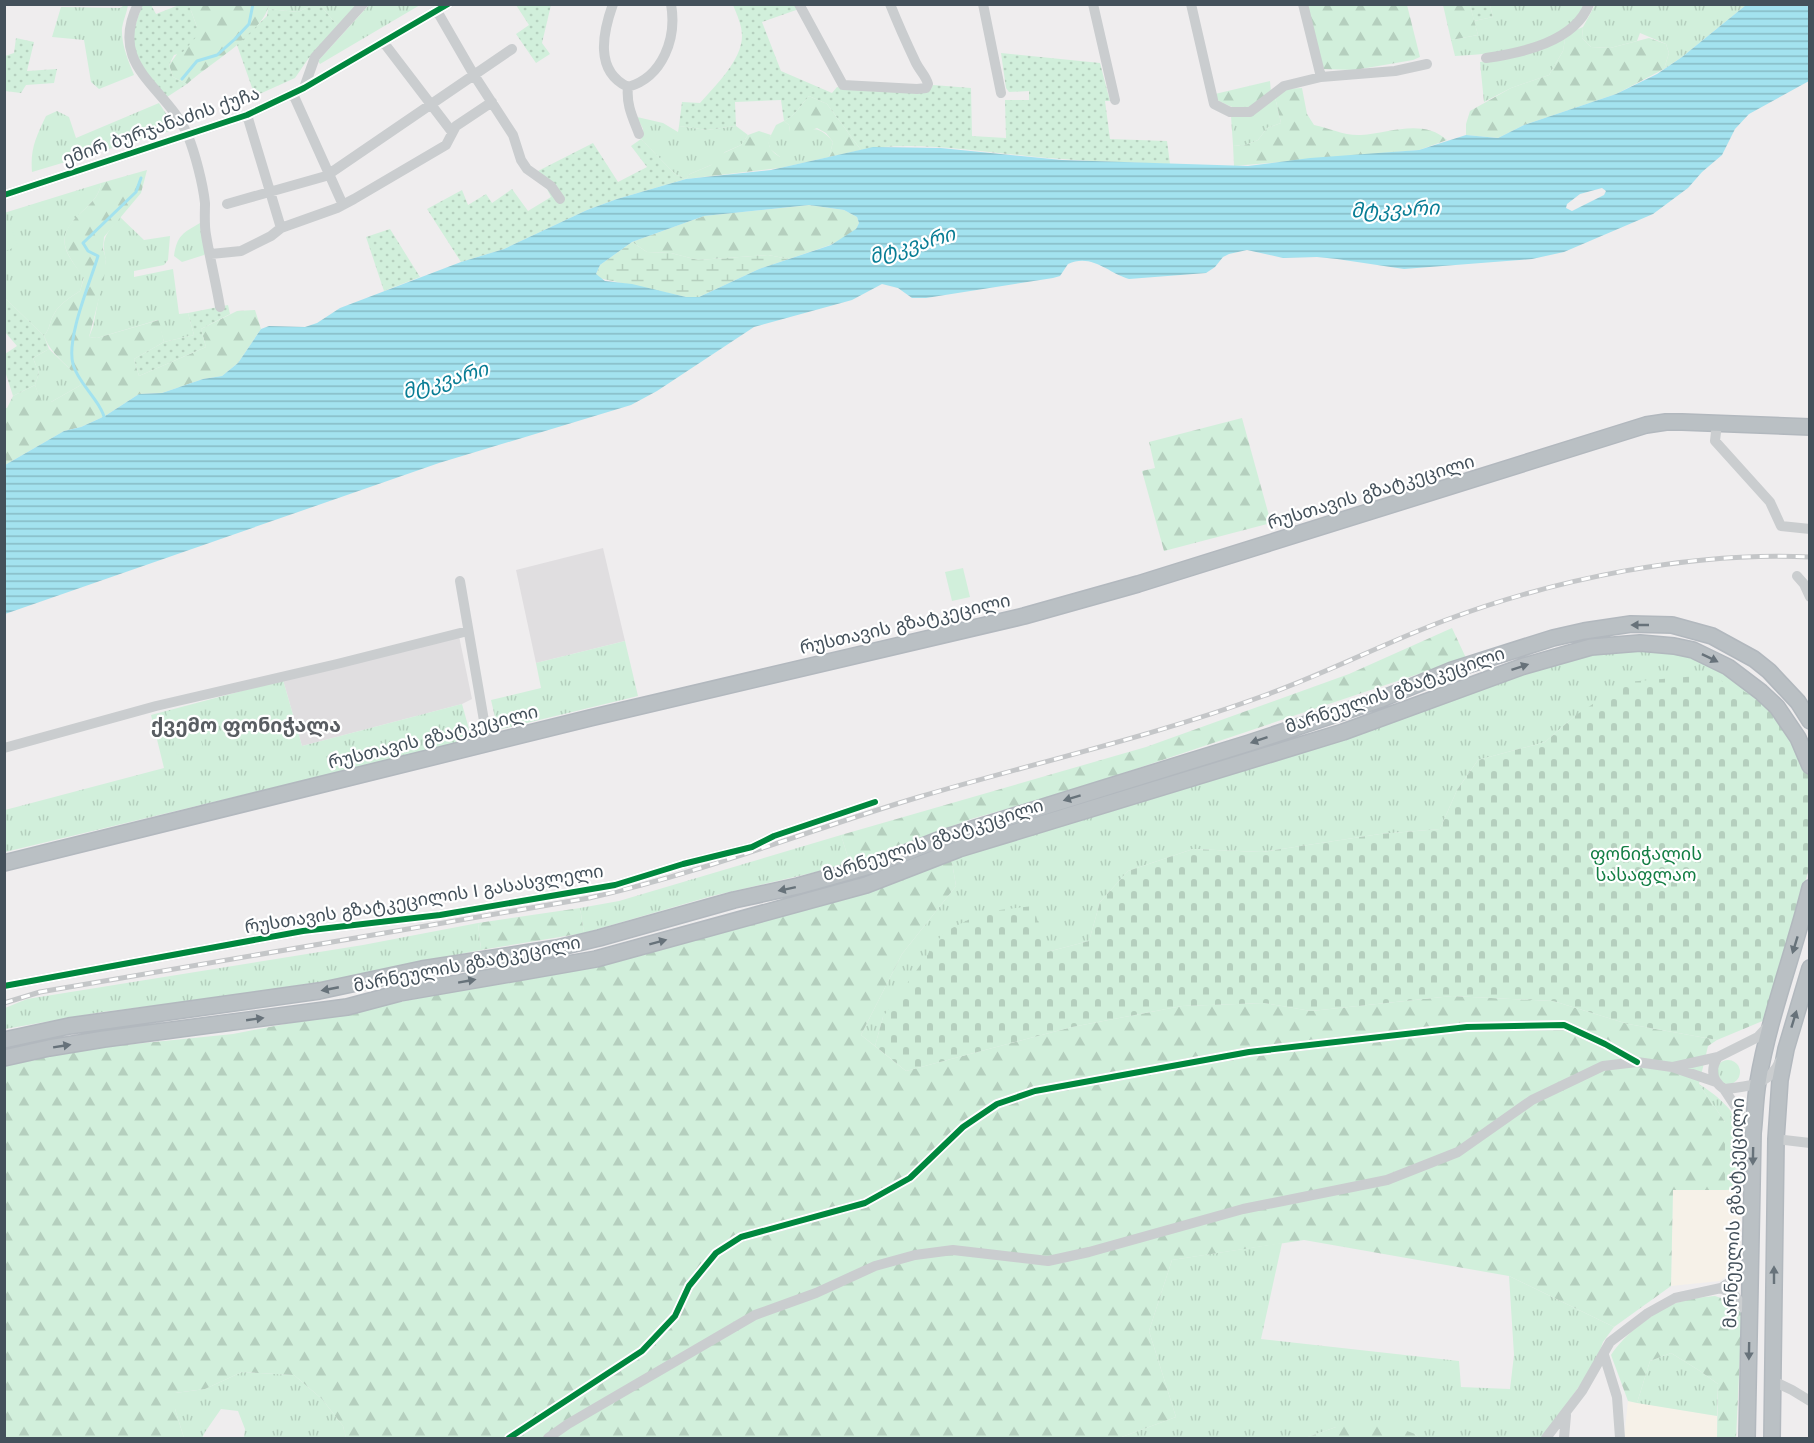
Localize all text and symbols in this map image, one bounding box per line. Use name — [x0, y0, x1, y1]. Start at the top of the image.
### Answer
street label: ემირ ბურჯანაძის ქუჩა — [60, 83, 263, 170]
water label: მტკვარი — [1350, 196, 1441, 223]
water label: მტკვარი — [867, 222, 959, 269]
water label: მტკვარი — [400, 357, 492, 404]
street label: რუსთავის გზატკეცილი — [1265, 451, 1477, 534]
street label: რუსთავის გზატკეცილი — [798, 590, 1012, 659]
one-way arrow — [1631, 620, 1650, 630]
street label: მარნეულის გზატკეცილი — [1283, 643, 1508, 738]
one-way arrow — [1701, 653, 1718, 662]
one-way arrow — [1511, 662, 1529, 671]
street label: რუსთავის გზატკეცილი — [326, 701, 540, 774]
district label: ქვემო ფონიჭალა — [151, 714, 341, 737]
one-way arrow — [1249, 735, 1267, 745]
one-way arrow — [1063, 794, 1081, 803]
street label: მარნეულის გზატკეცილი — [820, 795, 1046, 886]
park label: ფონიჭალის სასაფლაო — [1590, 844, 1702, 886]
street label: რუსთავის გზატკეცილის I გასასვლელი — [243, 861, 605, 938]
one-way arrow — [778, 884, 796, 894]
street label: მარნეულის გზატკეცილი — [352, 932, 582, 997]
one-way arrow — [649, 936, 667, 946]
one-way arrow — [1789, 936, 1799, 954]
one-way arrow — [458, 976, 477, 985]
one-way arrow — [321, 985, 340, 994]
one-way arrow — [1790, 1010, 1800, 1028]
one-way arrow — [245, 1014, 264, 1024]
one-way arrow — [52, 1041, 71, 1050]
street label: მარნეულის გზატკეცილი — [1720, 1097, 1749, 1329]
one-way arrow — [1748, 1146, 1758, 1165]
one-way arrow — [1769, 1266, 1779, 1285]
one-way arrow — [1744, 1341, 1754, 1360]

